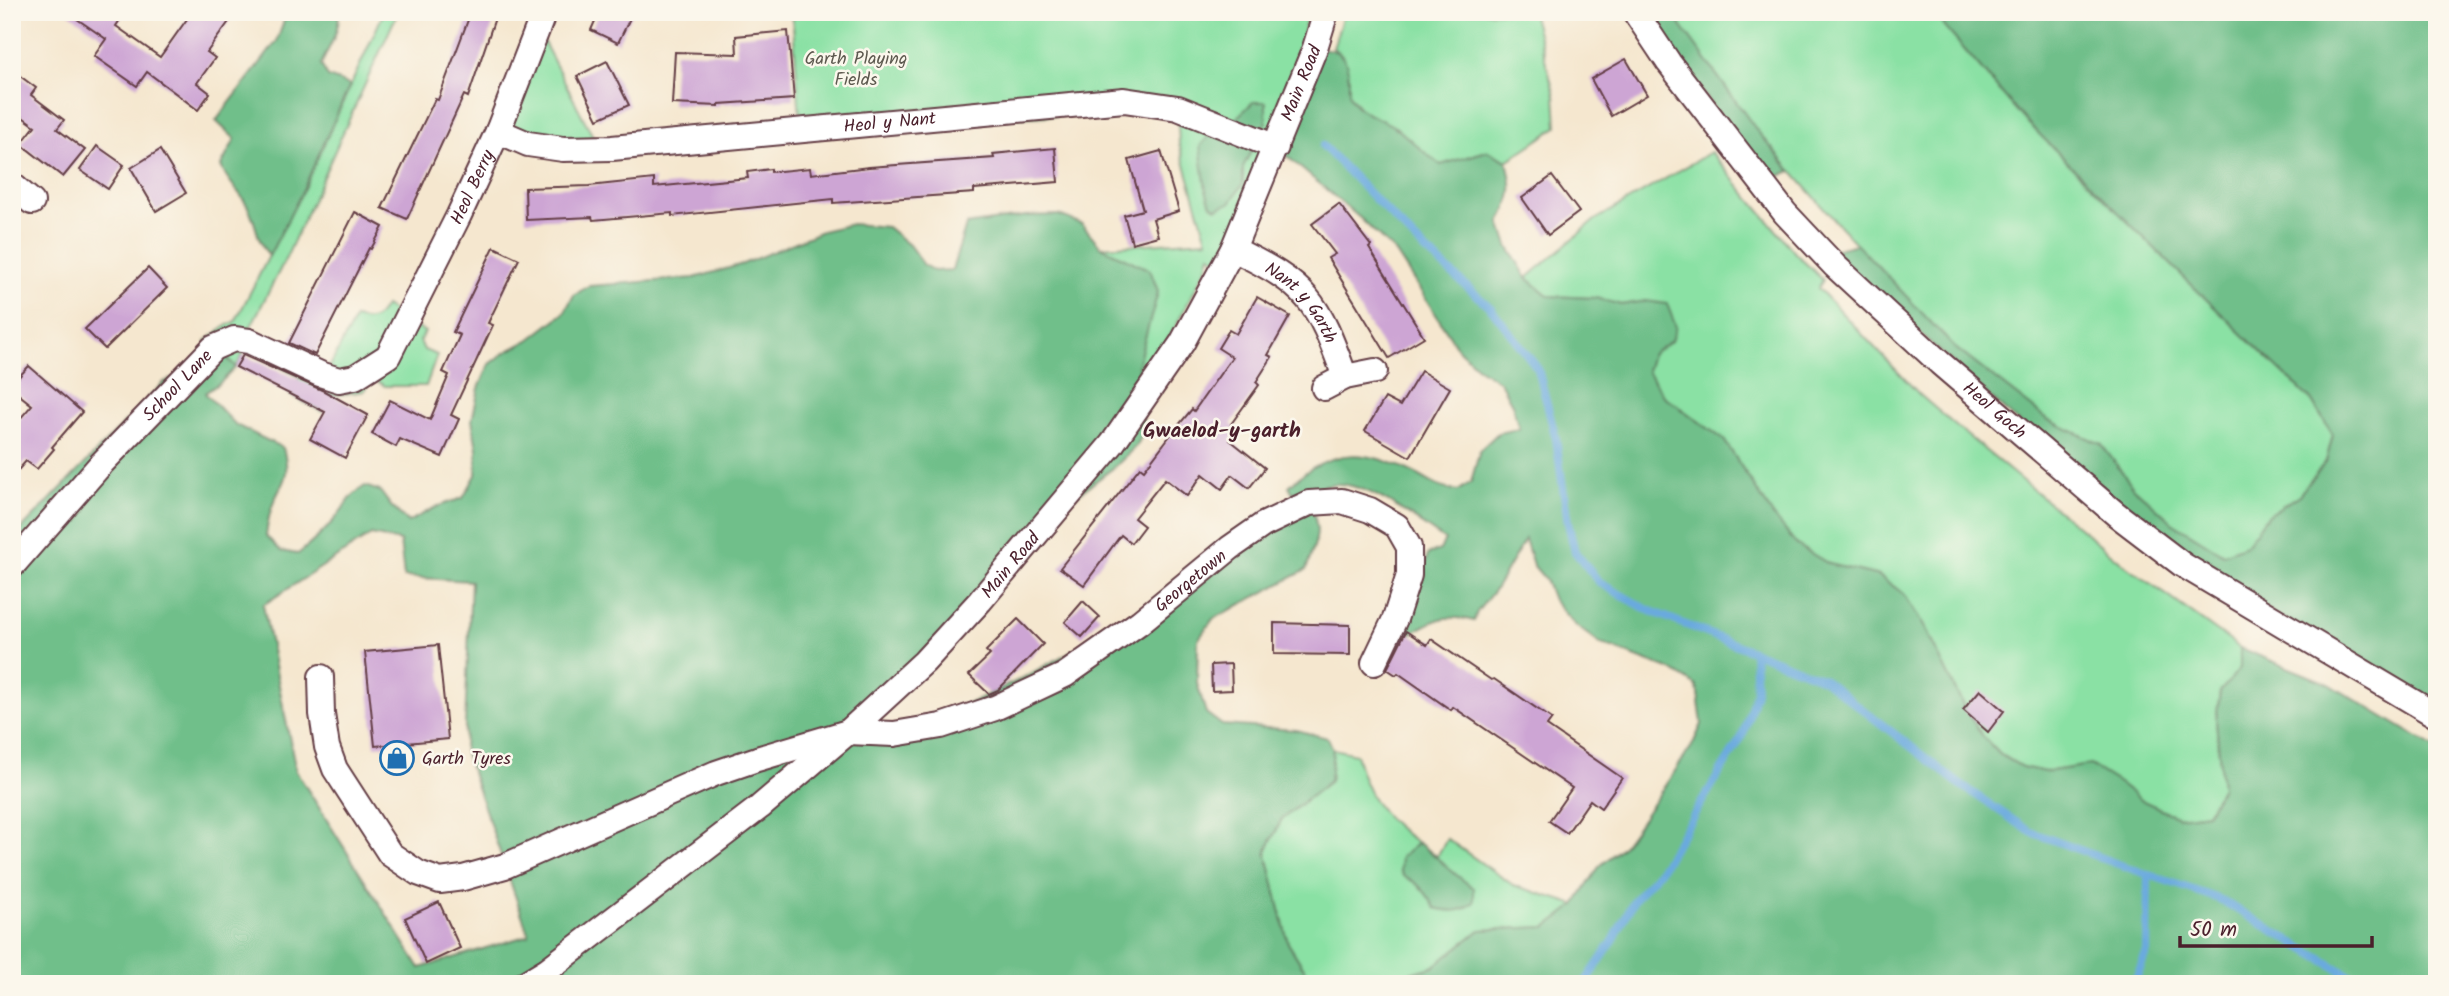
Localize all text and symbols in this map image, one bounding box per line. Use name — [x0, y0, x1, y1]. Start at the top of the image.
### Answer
street label: Main Road — [1274, 40, 1331, 126]
park label: Garth Playing Fields — [805, 45, 907, 95]
street label: Heol y Nant — [842, 105, 938, 142]
street label: Heol Berry — [443, 145, 504, 230]
street label: Nant y Garth — [1259, 255, 1344, 348]
street label: School Lane — [136, 343, 220, 429]
street label: Heol Goch — [1955, 375, 2032, 447]
district label: Gwaelod-y-garth — [1143, 415, 1301, 448]
street label: Main Road — [975, 525, 1049, 606]
street label: Georgetown — [1149, 543, 1234, 621]
shop icon: Garth Tyres — [378, 739, 416, 777]
place label: Garth Tyres — [422, 745, 511, 774]
scale bar — [2180, 905, 2372, 949]
text: 50 m — [2190, 914, 2237, 947]

